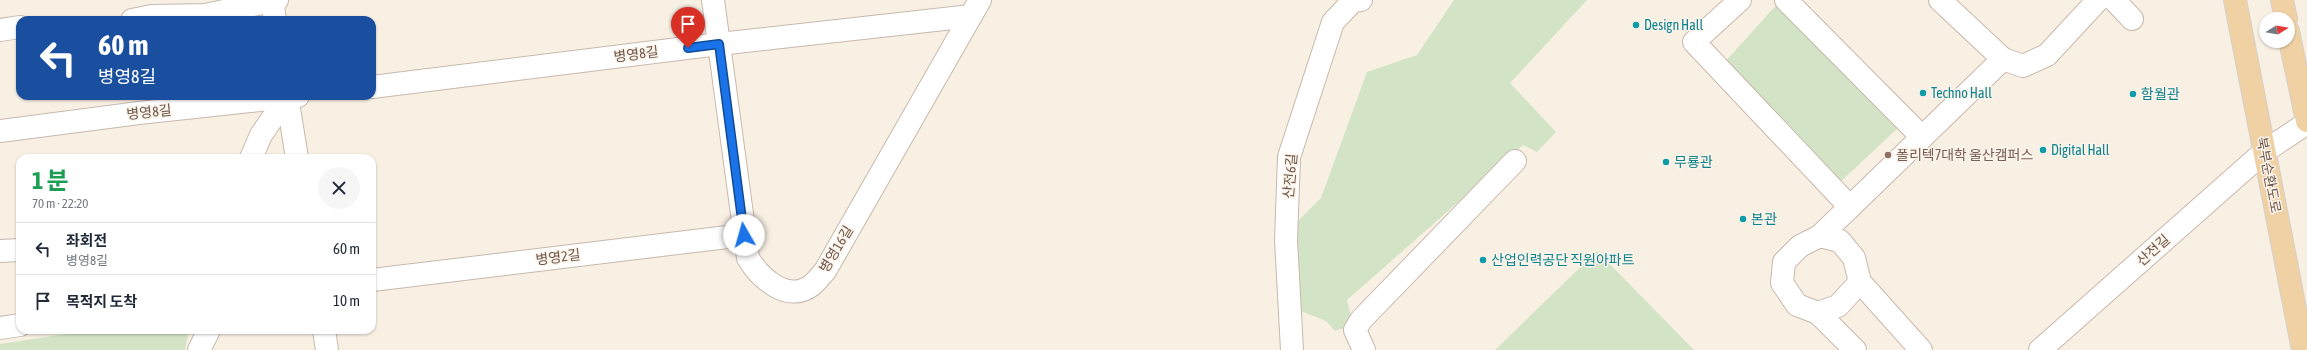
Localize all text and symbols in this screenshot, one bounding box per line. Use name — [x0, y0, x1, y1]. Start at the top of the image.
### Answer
pin — [671, 7.0, 705, 48]
north arrow — [2259, 12, 2295, 48]
map controls — [2259, 12, 2295, 48]
icon: arrive — [677, 13, 699, 35]
place label: Design Hall — [1644, 17, 1703, 33]
marker: Design Hall — [1631, 20, 1641, 30]
text: 60 m — [98, 29, 148, 61]
icon: left — [32, 32, 84, 84]
street label: 병영8길 — [613, 43, 659, 65]
text: 병영8길 — [98, 66, 156, 87]
place label: Techno Hall — [1931, 85, 1992, 101]
place label: 함월관 — [2141, 86, 2180, 102]
marker: Techno Hall — [1918, 88, 1928, 98]
marker: 함월관 — [2128, 89, 2138, 99]
street label: 병영8길 — [126, 102, 172, 122]
street label: 북부순환도로 — [2254, 136, 2284, 215]
place label: Digital Hall — [2051, 142, 2110, 158]
marker: Digital Hall — [2038, 145, 2048, 155]
place label: 폴리텍7대학 울산캠퍼스 — [1896, 147, 2033, 163]
marker: 폴리텍7대학 울산캠퍼스 — [1883, 150, 1893, 160]
street label: 산전6길 — [1280, 153, 1300, 199]
place label: 무룡관 — [1674, 154, 1713, 170]
marker: 무룡관 — [1661, 157, 1671, 167]
text: 1 분 — [32, 167, 69, 194]
button: close — [318, 167, 360, 209]
text: 70 m · 22:20 — [32, 196, 88, 211]
place label: 본관 — [1751, 211, 1777, 227]
position arrow — [723, 214, 765, 256]
marker: 본관 — [1738, 214, 1748, 224]
street label: 병영16길 — [816, 223, 856, 275]
street label: 산전길 — [2133, 231, 2173, 269]
text: 좌회전 — [66, 232, 107, 249]
icon: left — [32, 238, 54, 260]
text: 60 m — [333, 240, 360, 257]
street label: 병영2길 — [535, 246, 581, 268]
place label: 산업인력공단 직원아파트 — [1491, 252, 1635, 268]
text: 병영8길 — [66, 253, 108, 268]
marker: 산업인력공단 직원아파트 — [1478, 255, 1488, 265]
icon: arrive — [32, 290, 54, 312]
text: 10 m — [333, 292, 360, 309]
text: 목적지 도착 — [66, 293, 137, 310]

